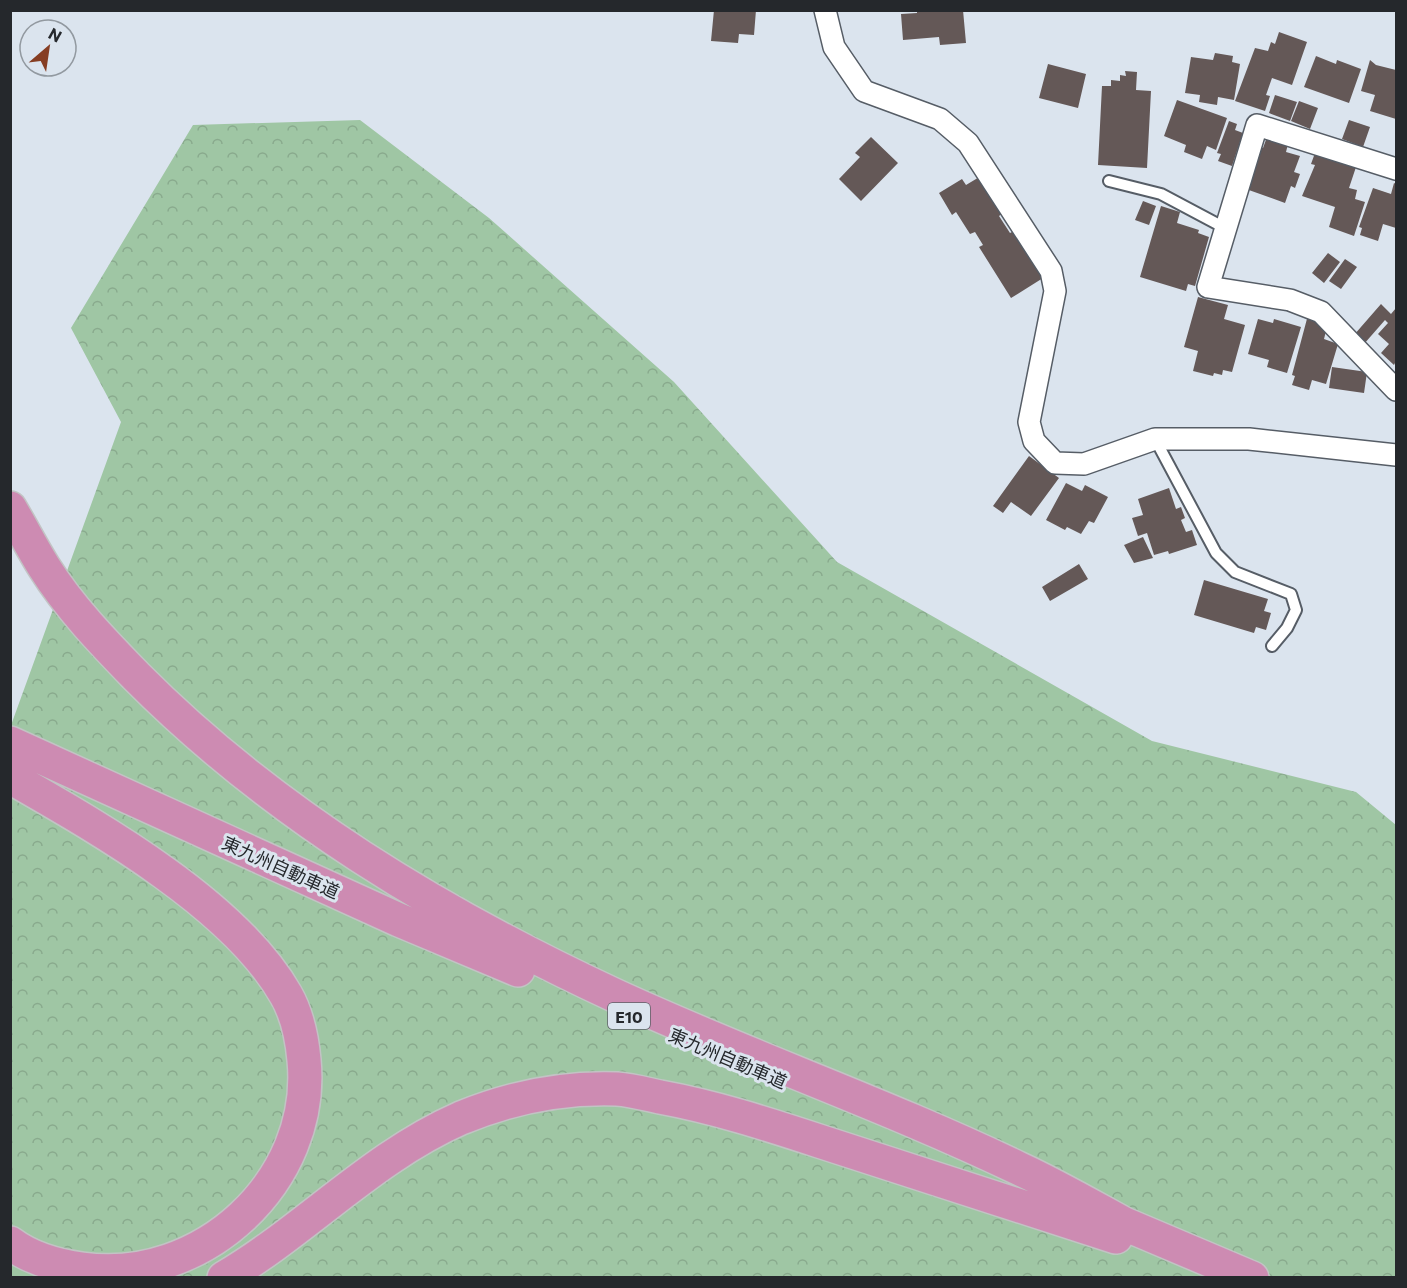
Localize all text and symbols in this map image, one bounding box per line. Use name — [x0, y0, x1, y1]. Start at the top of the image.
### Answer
north arrow — [18, 18, 78, 78]
text: N — [46, 23, 65, 46]
street label: 東九州自動車道 — [219, 831, 343, 903]
road number: E10 — [608, 1003, 650, 1029]
street label: 東九州自動車道 — [666, 1023, 790, 1093]

